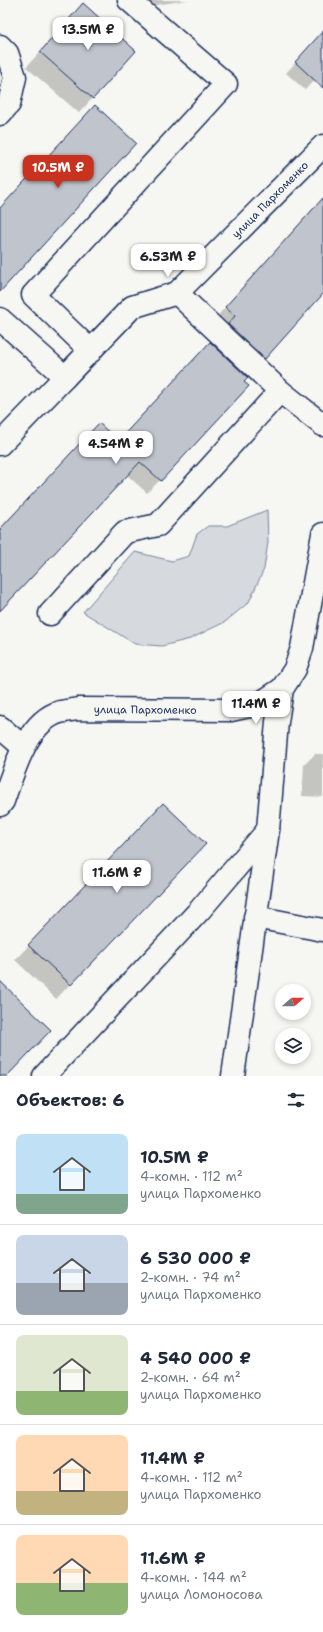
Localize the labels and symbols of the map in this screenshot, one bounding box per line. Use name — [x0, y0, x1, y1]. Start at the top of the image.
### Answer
pin: 13.5M ₽ — [51, 17, 125, 51]
pin: 10.5M ₽ — [21, 155, 95, 189]
street label: улица Пархоменко — [229, 158, 312, 242]
pin: 6.53M ₽ — [131, 244, 205, 278]
pin: 4.54M ₽ — [79, 431, 153, 465]
pin: 11.4M ₽ — [219, 691, 293, 725]
street label: улица Пархоменко — [94, 702, 197, 718]
pin: 11.6M ₽ — [80, 860, 154, 894]
north arrow — [275, 984, 311, 1020]

